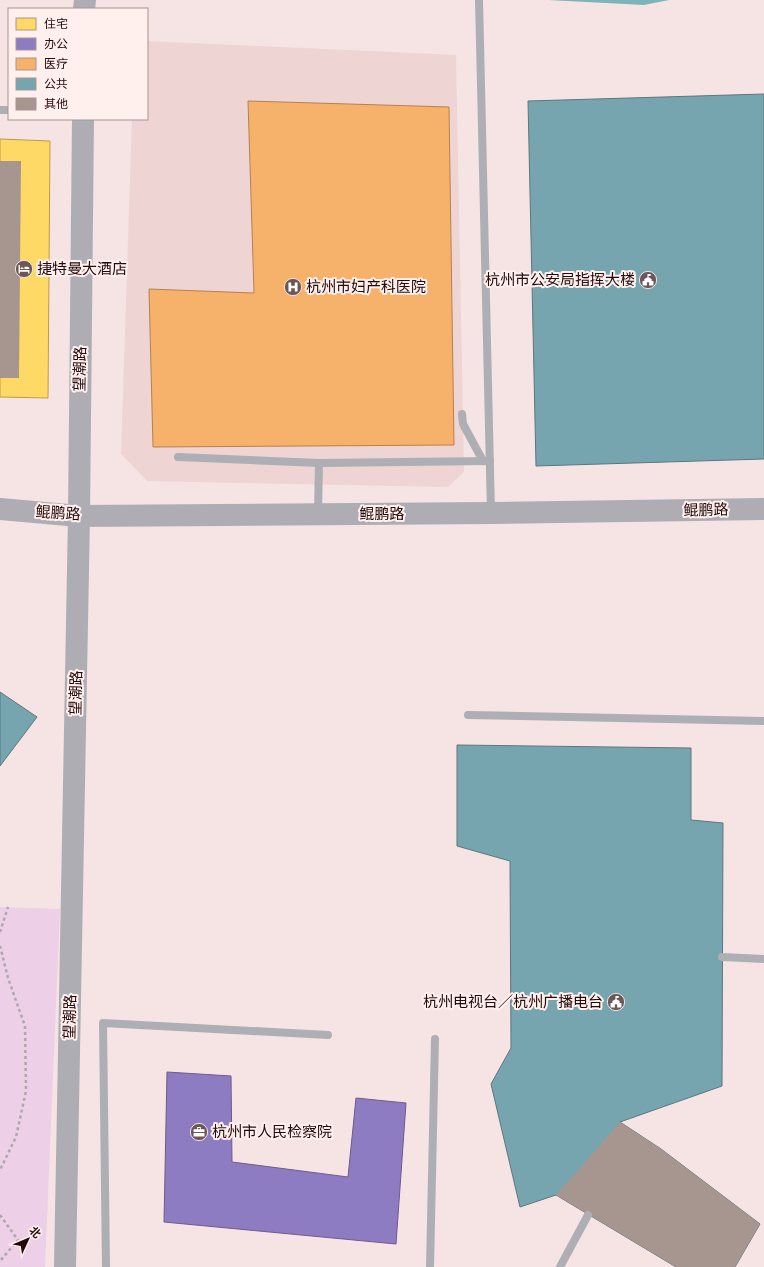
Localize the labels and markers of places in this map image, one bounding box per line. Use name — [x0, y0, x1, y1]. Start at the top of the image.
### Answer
hotel icon: 捷特曼大酒店 — [14, 259, 34, 279]
place label: 捷特曼大酒店 — [37, 260, 127, 278]
public building icon: 杭州市公安局指挥大楼 — [638, 270, 658, 290]
place label: 杭州市公安局指挥大楼 — [485, 271, 635, 289]
hospital icon: 杭州市妇产科医院 — [283, 277, 303, 297]
place label: 杭州市妇产科医院 — [306, 278, 426, 296]
public building icon: 杭州电视台／杭州广播电台 — [606, 992, 626, 1012]
place label: 杭州电视台／杭州广播电台 — [423, 993, 603, 1011]
office icon: 杭州市人民检察院 — [189, 1122, 209, 1142]
place label: 杭州市人民检察院 — [212, 1123, 332, 1141]

